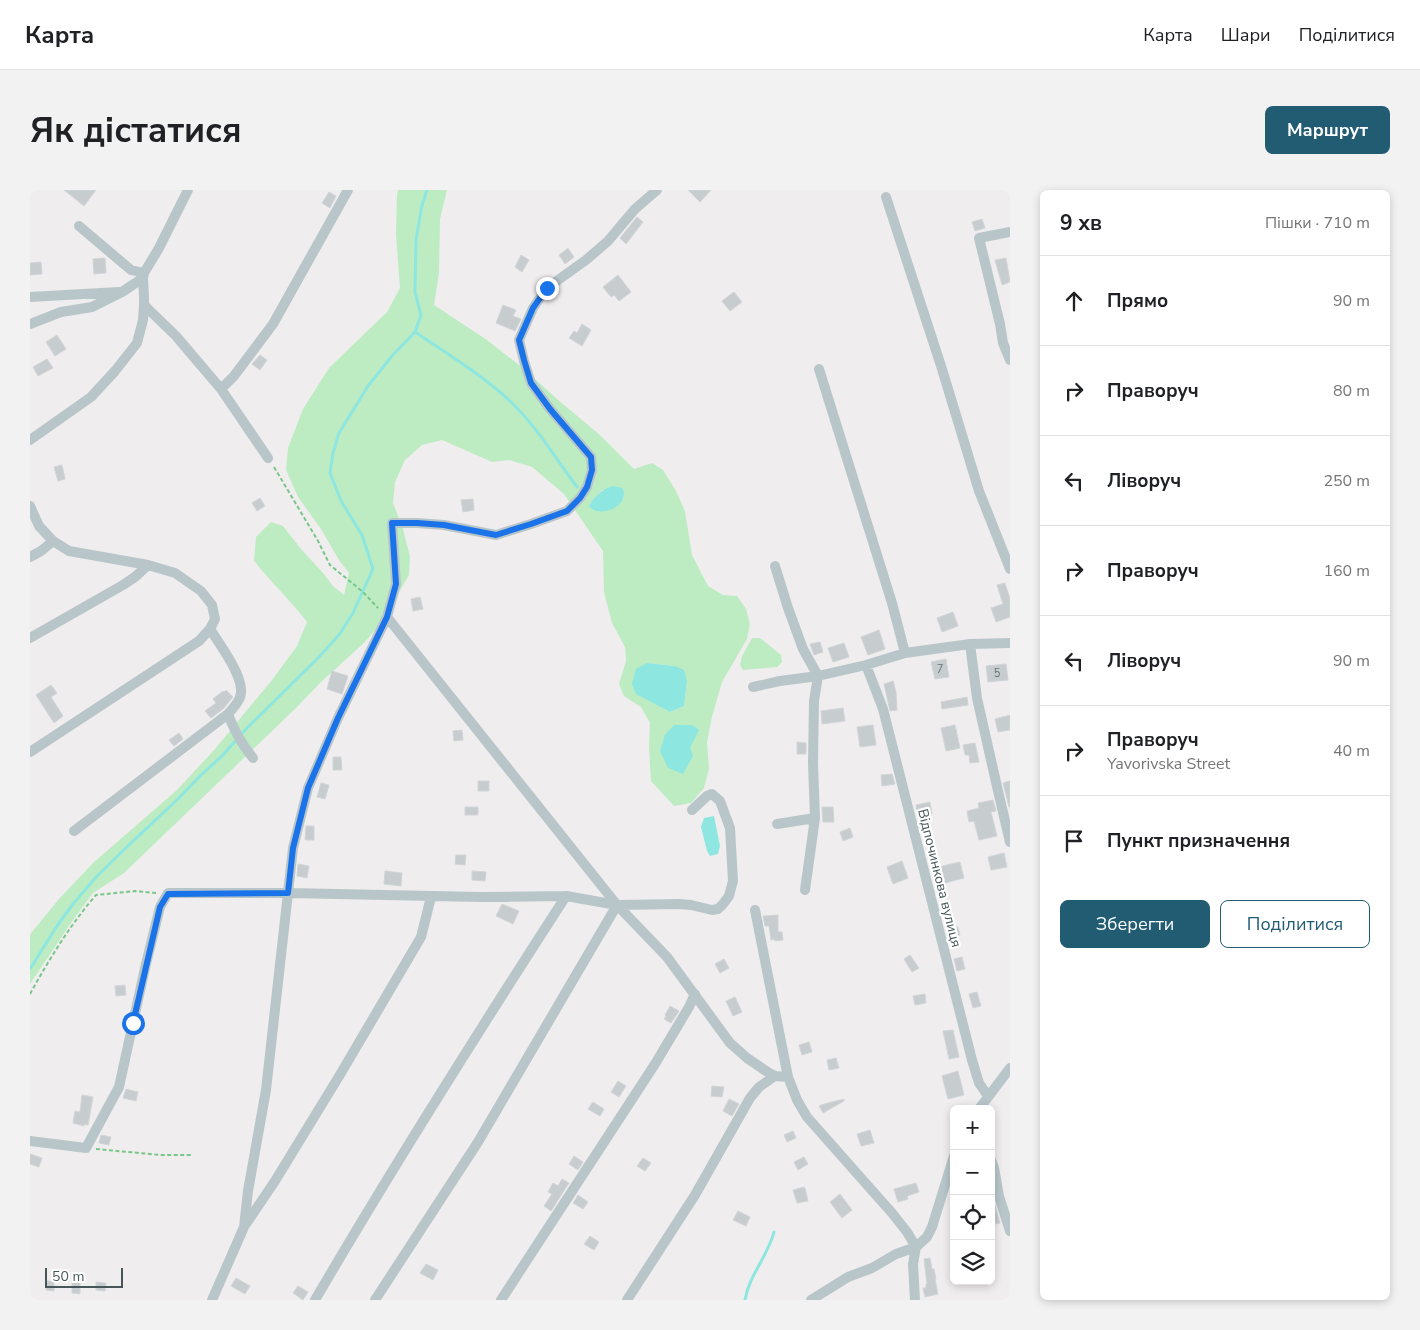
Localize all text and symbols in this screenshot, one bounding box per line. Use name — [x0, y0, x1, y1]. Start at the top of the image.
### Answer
text: Карта — [25, 19, 94, 51]
text: Карта — [1143, 23, 1193, 47]
text: Шари — [1221, 23, 1271, 47]
text: Поділитися — [1299, 23, 1395, 47]
button: Маршрут — [1265, 106, 1390, 154]
text: Як дістатися — [30, 107, 242, 154]
text: 9 хв — [1060, 209, 1102, 237]
text: Пішки · 710 m — [1265, 212, 1370, 234]
route end — [536, 277, 559, 300]
icon: ahead — [1060, 287, 1088, 315]
text: Прямо — [1107, 288, 1168, 314]
text: 90 m — [1333, 290, 1370, 312]
icon: right — [1060, 377, 1088, 405]
text: Праворуч — [1107, 378, 1199, 404]
text: 80 m — [1333, 380, 1370, 402]
icon: left — [1060, 467, 1088, 495]
text: Ліворуч — [1107, 468, 1181, 494]
text: 250 m — [1323, 470, 1370, 492]
icon: right — [1060, 557, 1088, 585]
text: Праворуч — [1107, 558, 1199, 584]
text: 160 m — [1323, 560, 1370, 582]
icon: left — [1060, 647, 1088, 675]
text: Ліворуч — [1107, 648, 1181, 674]
text: 90 m — [1333, 650, 1370, 672]
house number: 7 — [937, 662, 943, 677]
house number: 5 — [994, 666, 1001, 681]
text: Праворуч — [1107, 727, 1199, 753]
icon: right — [1060, 737, 1088, 765]
text: 40 m — [1333, 740, 1370, 762]
text: Yavorivska Street — [1107, 753, 1230, 775]
street label: Відпочинкова вулиця — [913, 807, 966, 949]
icon: arrive — [1060, 827, 1088, 855]
text: Пункт призначення — [1107, 828, 1290, 854]
button: Зберегти — [1060, 900, 1210, 948]
button: Поділитися — [1220, 900, 1370, 948]
route start — [122, 1012, 145, 1035]
map controls — [950, 1105, 995, 1285]
button: + — [950, 1105, 995, 1150]
button: − — [950, 1150, 995, 1195]
button: locate — [950, 1195, 995, 1240]
button: layers — [950, 1240, 995, 1285]
scale bar — [45, 1265, 122, 1288]
text: 50 m — [52, 1267, 84, 1286]

